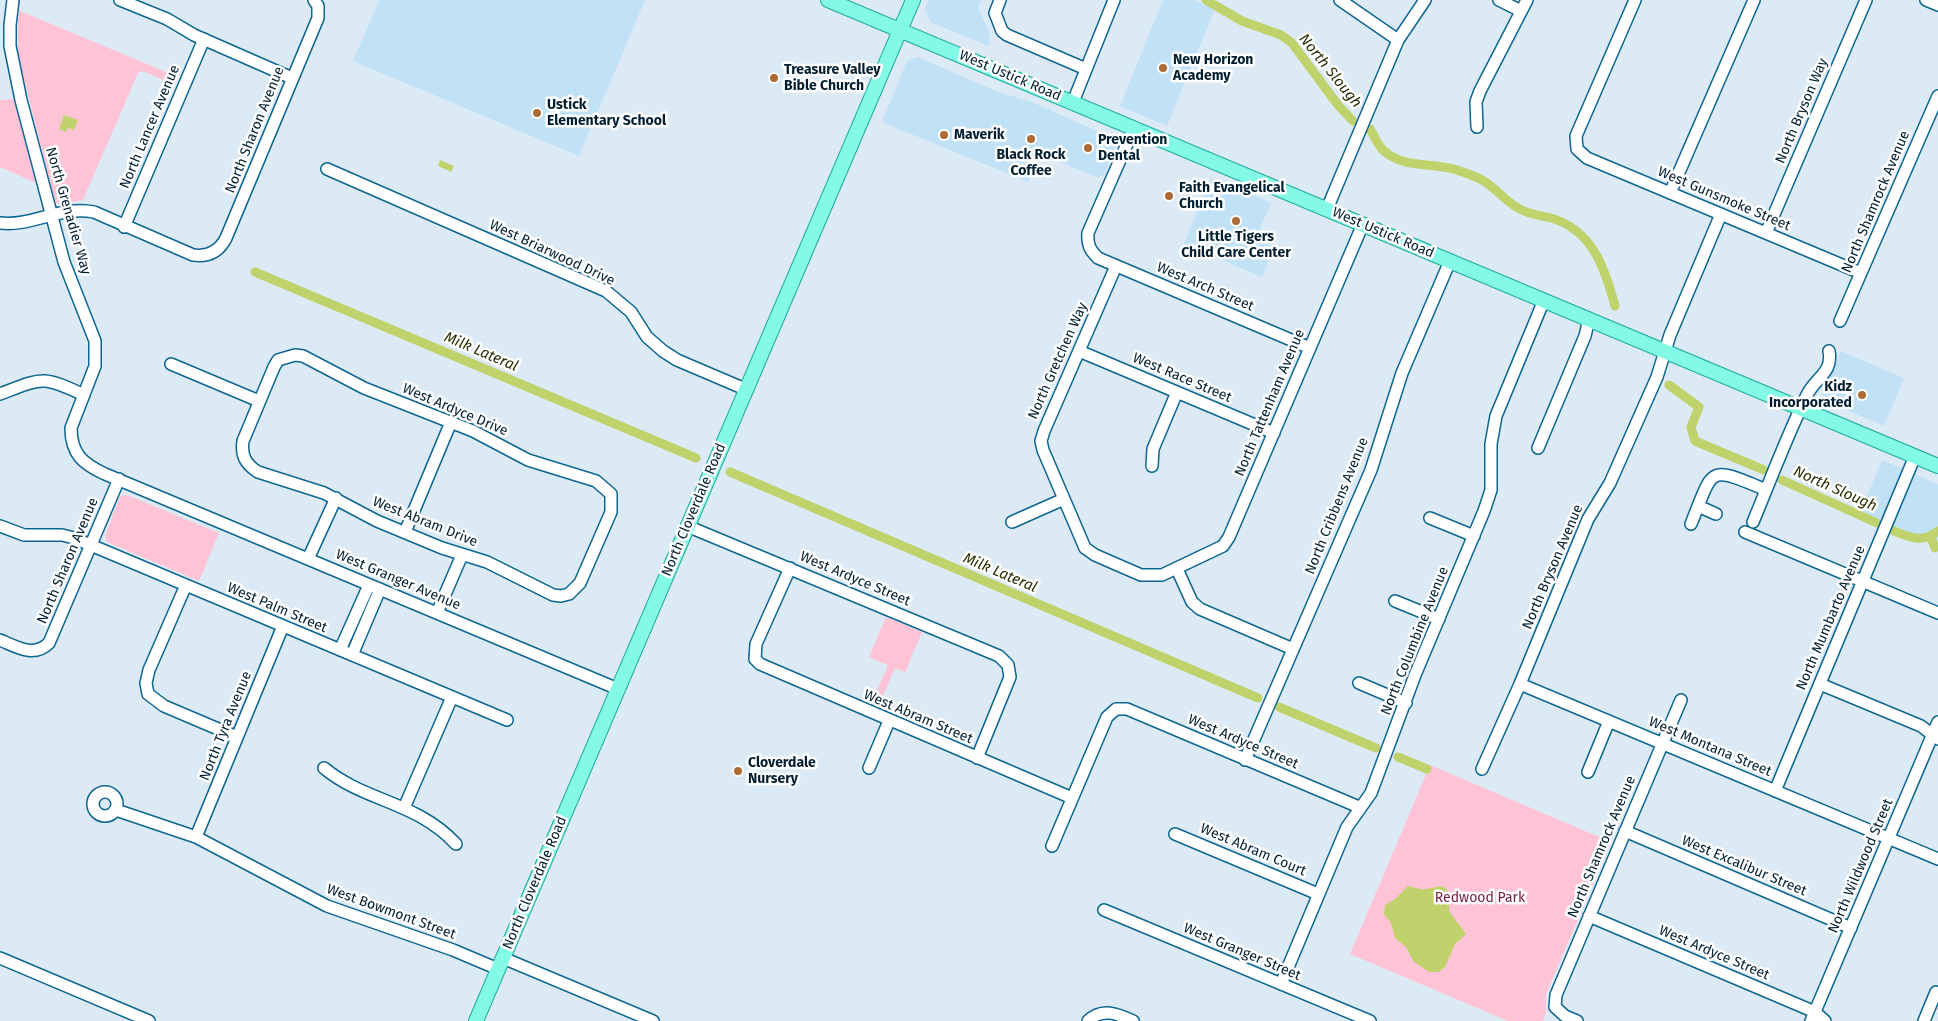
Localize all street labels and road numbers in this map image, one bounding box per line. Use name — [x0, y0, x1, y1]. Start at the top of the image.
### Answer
street label: West Ustick Road — [957, 47, 1063, 105]
street label: North Bryson Way — [1772, 56, 1832, 166]
street label: North Lancer Avenue — [116, 63, 184, 191]
street label: North Sharon Avenue — [222, 64, 288, 196]
street label: North Shamrock Avenue — [1838, 128, 1914, 276]
street label: North Grenadier Way — [42, 145, 94, 277]
street label: West Gunsmoke Street — [1655, 163, 1793, 235]
street label: West Ustick Road — [1330, 204, 1436, 262]
street label: West Briarwood Drive — [487, 217, 617, 289]
street label: West Arch Street — [1154, 259, 1256, 315]
street label: North Gretchen Way — [1025, 300, 1091, 422]
street label: North Tattenham Avenue — [1231, 327, 1309, 479]
street label: West Race Street — [1130, 350, 1234, 406]
street label: West Ardyce Drive — [400, 380, 510, 440]
street label: North Cribbens Avenue — [1302, 435, 1372, 577]
street label: North Cloverdale Road — [658, 441, 730, 579]
street label: West Abram Drive — [370, 493, 480, 551]
street label: North Sharon Avenue — [34, 496, 102, 626]
street label: North Bryson Avenue — [1519, 502, 1587, 632]
street label: North Mumbarto Avenue — [1793, 543, 1869, 693]
street label: West Granger Avenue — [333, 546, 463, 614]
street label: West Ardyce Street — [797, 548, 913, 610]
street label: North Columbine Avenue — [1378, 564, 1452, 718]
street label: West Palm Street — [224, 579, 330, 637]
street label: North Tyra Avenue — [196, 669, 256, 783]
street label: West Abram Street — [861, 686, 975, 748]
street label: West Ardyce Street — [1185, 711, 1301, 773]
street label: West Montana Street — [1646, 714, 1774, 780]
street label: North Shamrock Avenue — [1564, 773, 1640, 921]
street label: North Wildwood Street — [1825, 796, 1897, 936]
street label: North Cloverdale Road — [499, 814, 571, 952]
street label: West Abram Court — [1198, 820, 1308, 880]
street label: West Excalibur Street — [1679, 832, 1809, 900]
street label: West Bowmont Street — [324, 881, 458, 943]
street label: West Granger Street — [1181, 920, 1303, 984]
street label: West Ardyce Street — [1656, 922, 1772, 984]

